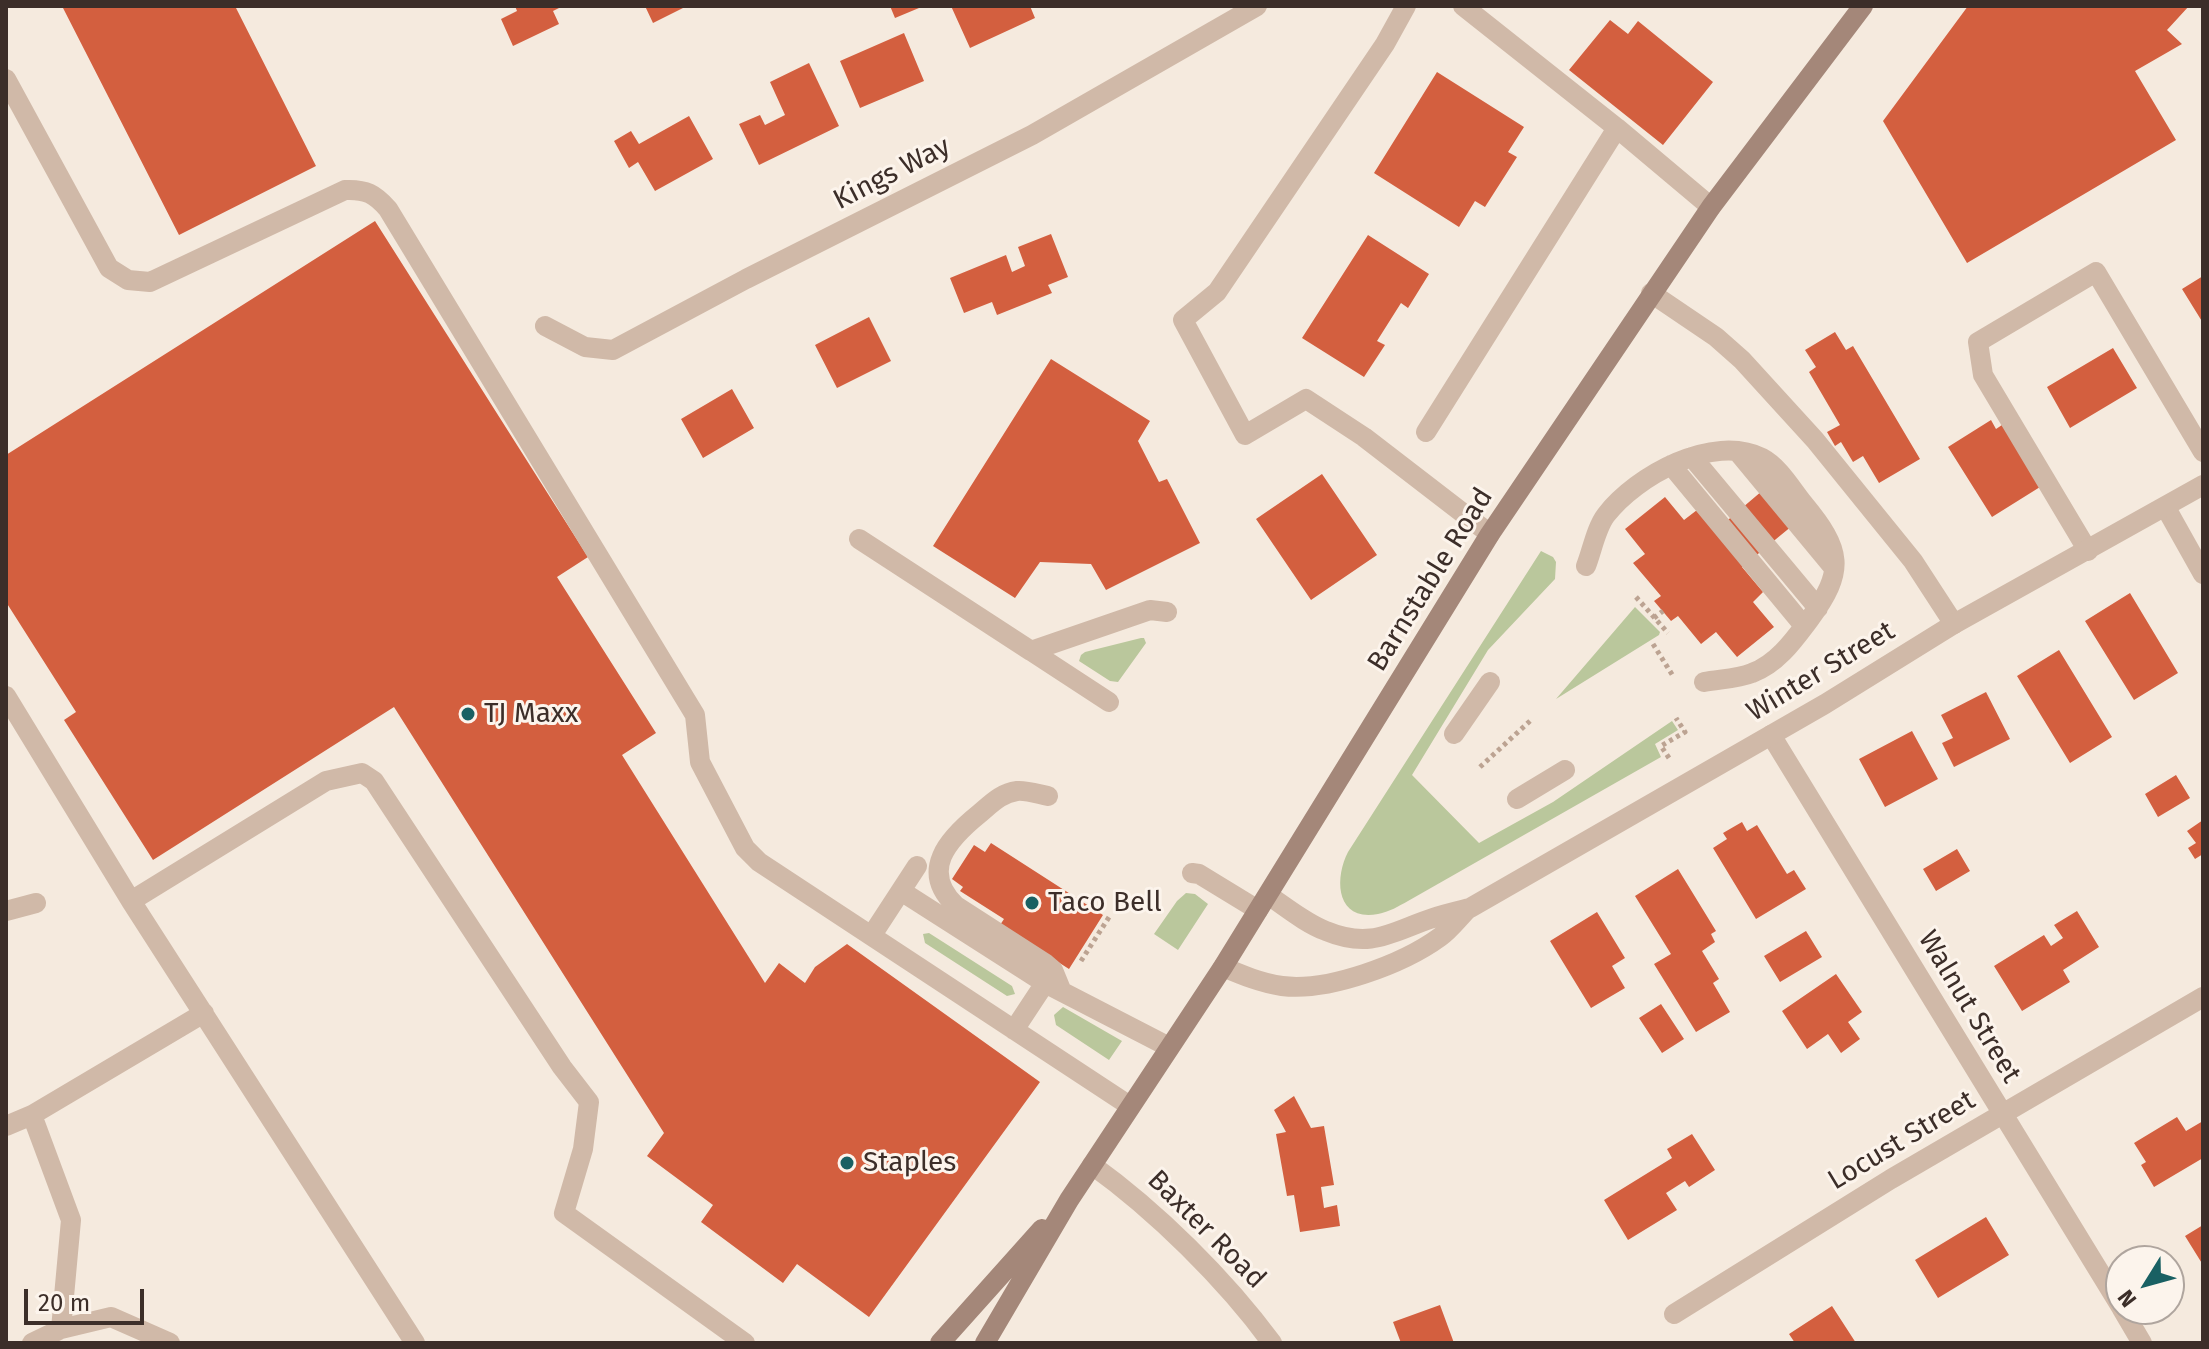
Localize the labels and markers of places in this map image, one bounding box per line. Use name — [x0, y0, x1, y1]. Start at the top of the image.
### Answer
place label: TJ Maxx — [484, 697, 578, 731]
marker: TJ Maxx — [459, 705, 477, 723]
place label: Taco Bell — [1048, 886, 1162, 920]
marker: Taco Bell — [1023, 894, 1041, 912]
place label: Staples — [863, 1146, 956, 1180]
marker: Staples — [838, 1154, 856, 1172]

